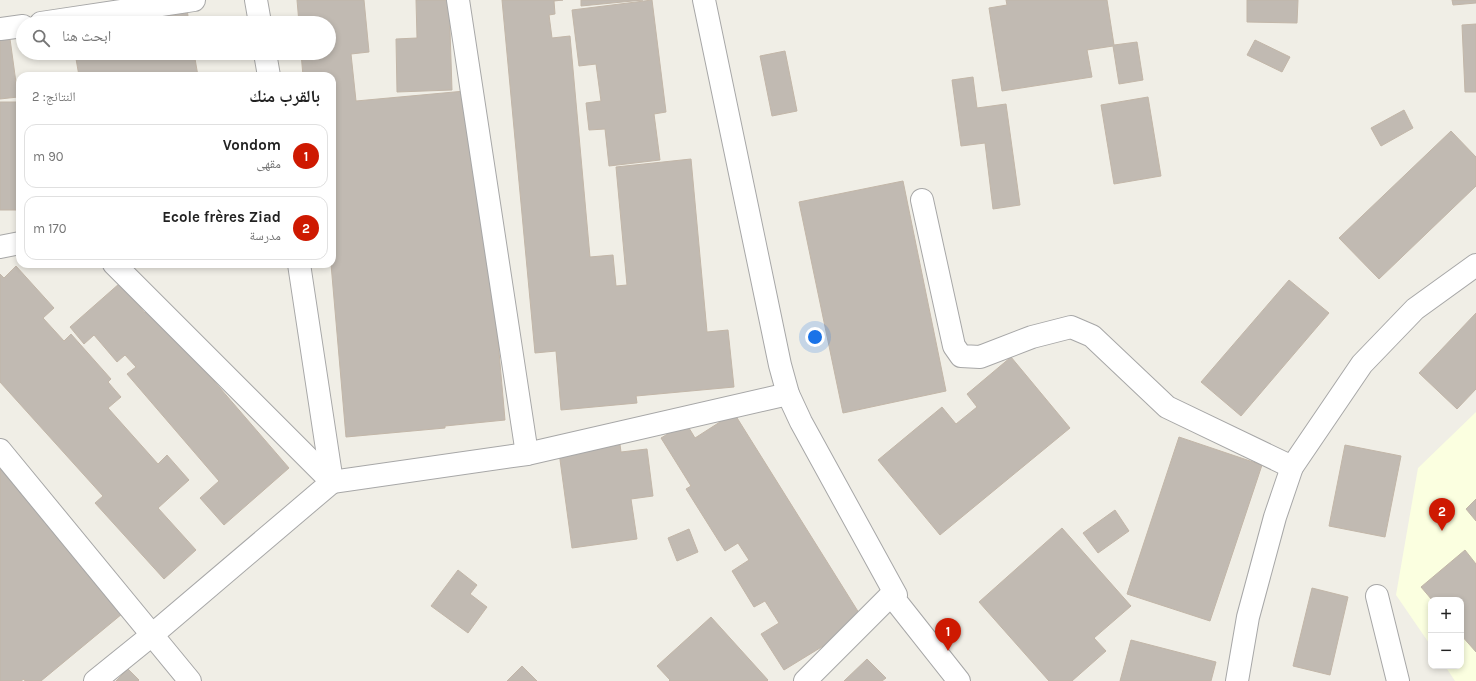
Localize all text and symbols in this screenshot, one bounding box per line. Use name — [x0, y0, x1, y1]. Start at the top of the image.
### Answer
search box — [16, 16, 336, 60]
icon: search — [30, 27, 52, 49]
text: ابحث هنا — [62, 27, 111, 45]
text: بالقرب منك — [249, 86, 320, 106]
text: النتائج: 2 — [32, 89, 75, 104]
text: Vondom — [223, 136, 281, 154]
text: 90 m — [33, 149, 64, 164]
text: 1 — [304, 149, 308, 164]
text: مقهى — [256, 156, 281, 171]
text: Ecole frères Ziad — [162, 208, 281, 226]
text: 170 m — [33, 221, 66, 236]
text: 2 — [302, 221, 310, 236]
text: مدرسة — [249, 228, 281, 243]
your location — [805, 327, 825, 347]
pin: 2 — [1429, 498, 1455, 531]
map controls — [1428, 597, 1464, 669]
button: + — [1428, 597, 1464, 633]
pin: 1 — [935, 618, 961, 651]
button: − — [1428, 633, 1464, 669]

